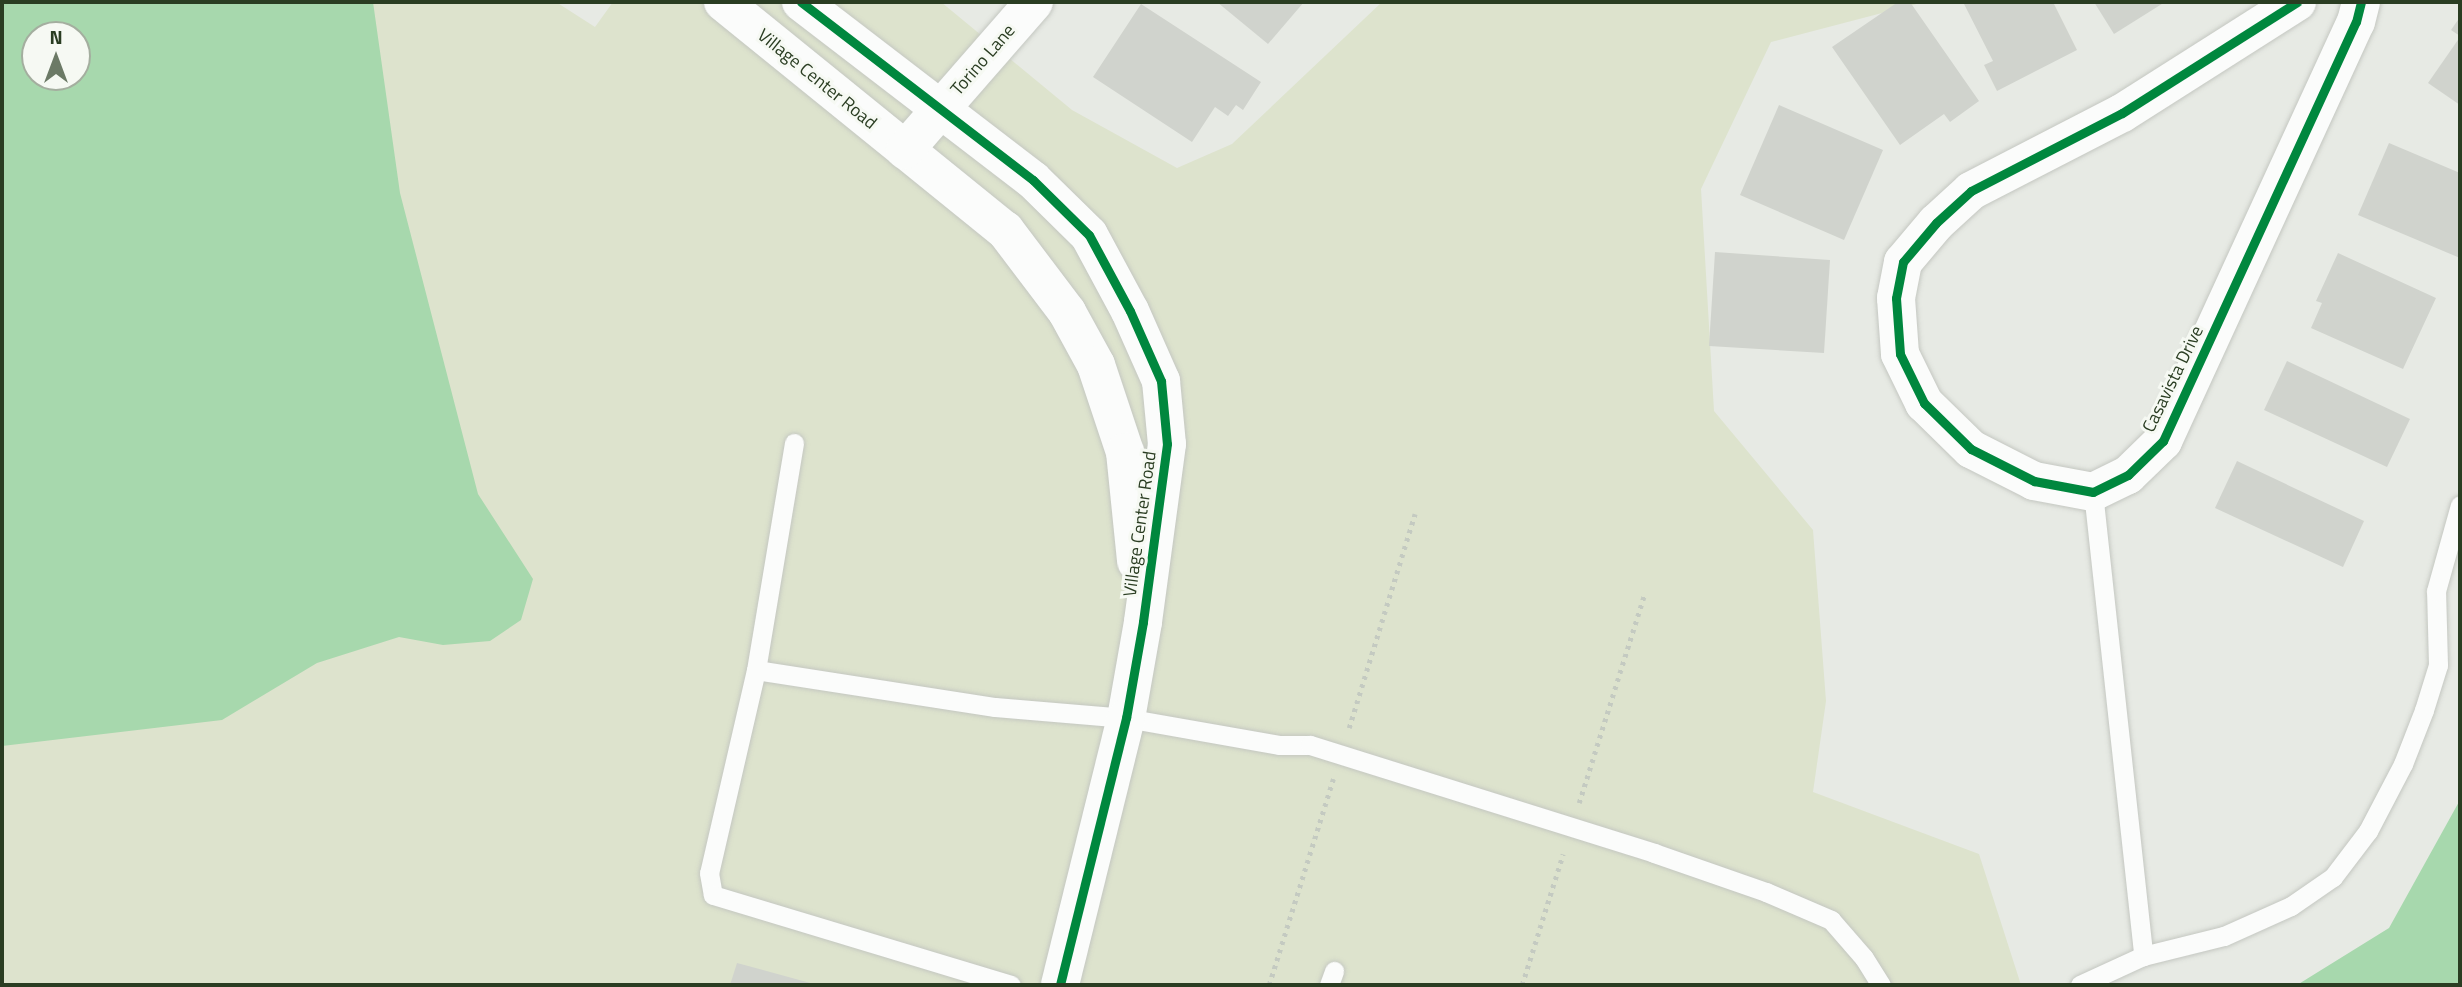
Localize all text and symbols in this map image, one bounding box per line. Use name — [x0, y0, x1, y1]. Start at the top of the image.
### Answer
street label: Torino Lane — [946, 20, 1020, 100]
north arrow — [21, 21, 91, 91]
text: N — [49, 22, 63, 51]
street label: Village Center Road — [753, 24, 881, 134]
street label: Casavista Drive — [2138, 322, 2208, 436]
street label: Village Center Road — [1119, 450, 1161, 598]

